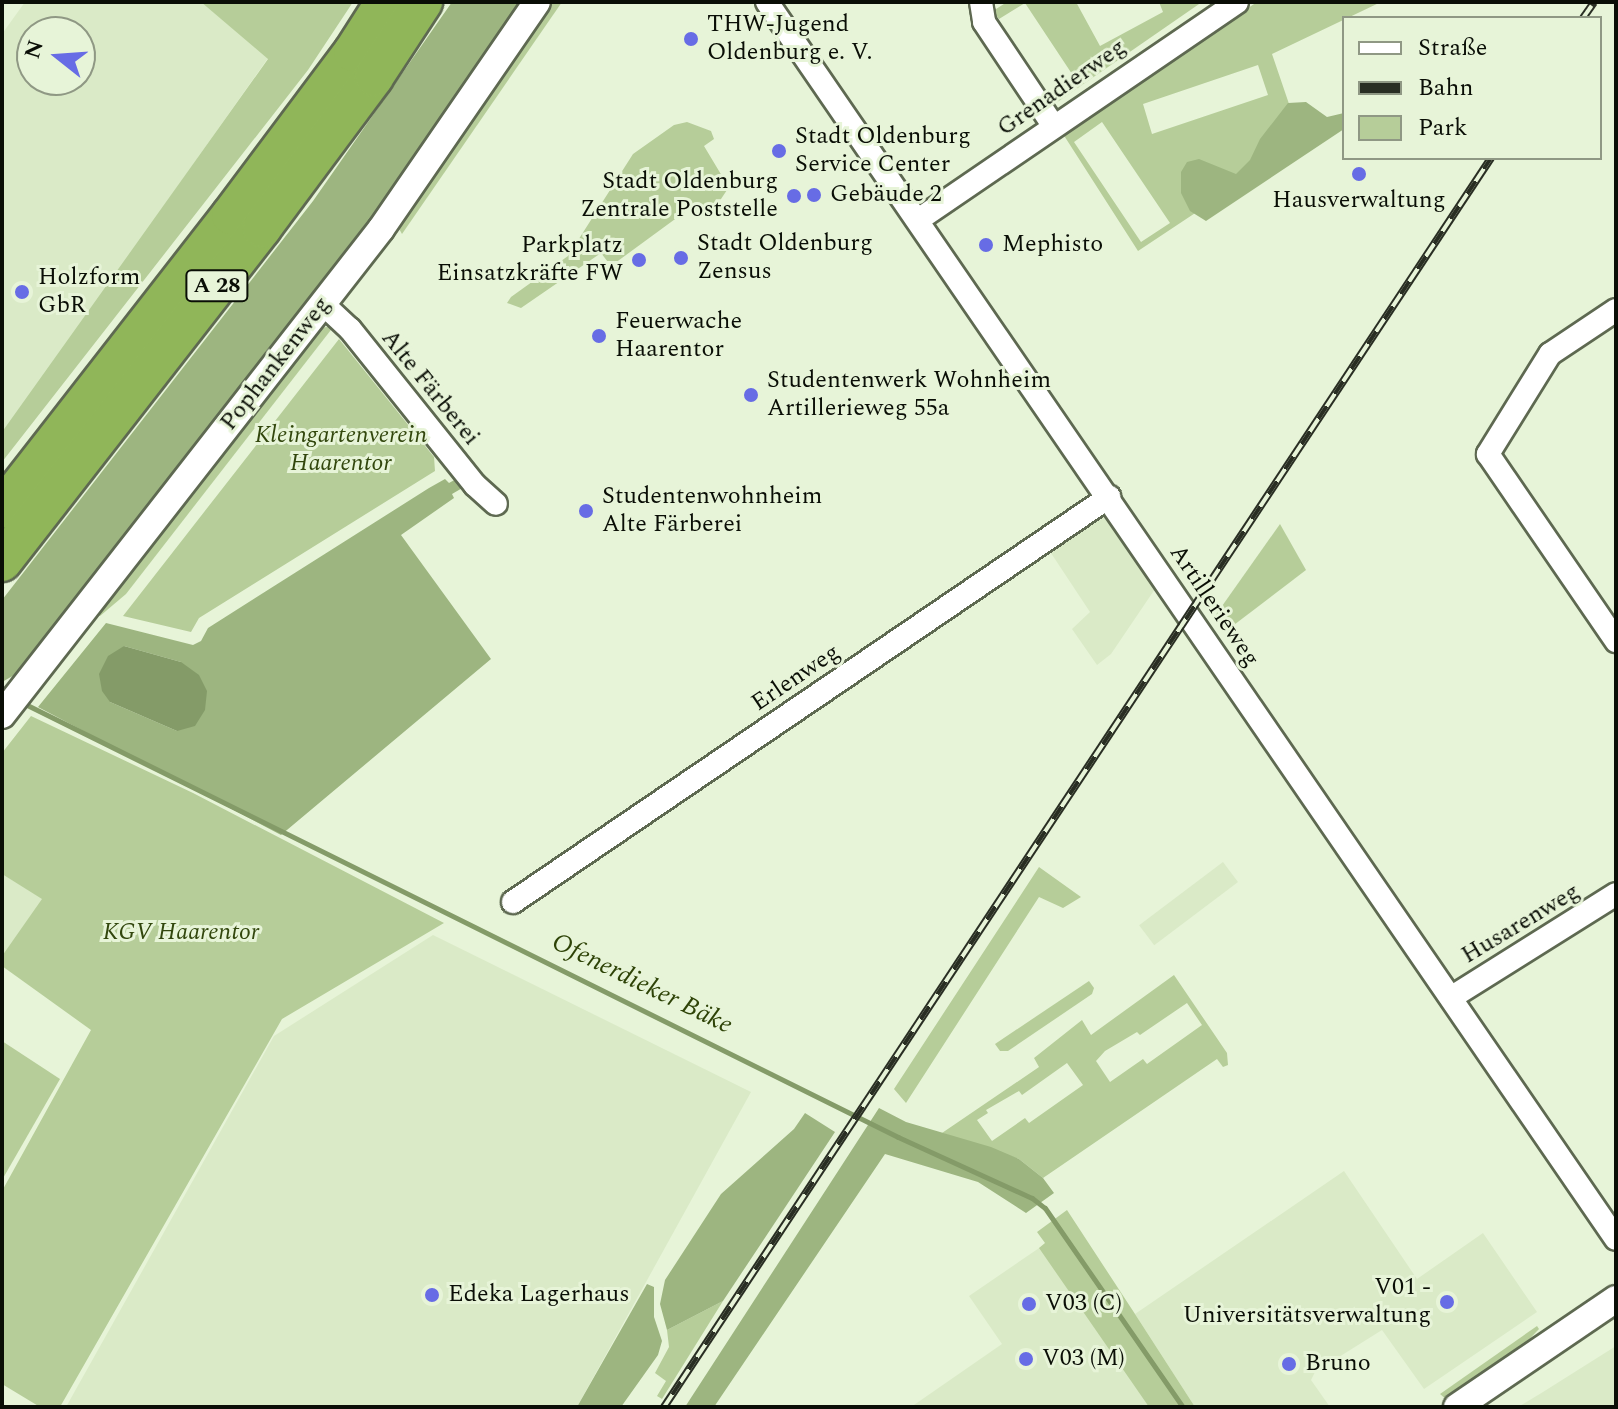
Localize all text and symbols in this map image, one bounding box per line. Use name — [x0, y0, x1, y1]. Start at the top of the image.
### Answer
place label: THW-Jugend Oldenburg e. V. — [707, 11, 872, 67]
north arrow — [16, 16, 96, 96]
legend — [1342, 16, 1602, 160]
marker: THW-Jugend Oldenburg e. V. — [682, 30, 700, 48]
text: Straße — [1418, 30, 1487, 66]
street label: Grenadierweg — [992, 33, 1132, 143]
text: N — [16, 36, 53, 63]
text: Bahn — [1418, 70, 1473, 106]
text: Park — [1418, 110, 1468, 146]
place label: Stadt Oldenburg Service Center — [795, 123, 971, 179]
marker: Stadt Oldenburg Service Center — [770, 142, 788, 160]
marker: Hausverwaltung — [1350, 165, 1368, 183]
place label: Stadt Oldenburg Zentrale Poststelle — [580, 168, 778, 224]
place label: Gebäude 2 — [830, 181, 942, 209]
marker: Gebäude 2 — [805, 186, 823, 204]
marker: Stadt Oldenburg Zentrale Poststelle — [785, 187, 803, 205]
place label: Hausverwaltung — [1272, 187, 1446, 215]
place label: Stadt Oldenburg Zensus — [697, 230, 873, 286]
place label: Mephisto — [1002, 231, 1103, 259]
place label: Parkplatz Einsatzkräfte FW — [437, 232, 623, 288]
marker: Mephisto — [977, 236, 995, 254]
marker: Stadt Oldenburg Zensus — [672, 249, 690, 267]
marker: Parkplatz Einsatzkräfte FW — [630, 251, 648, 269]
place label: Holzform GbR — [38, 264, 140, 320]
road number: A 28 — [185, 268, 249, 304]
marker: Holzform GbR — [13, 283, 31, 301]
street label: Pophankenweg — [215, 291, 337, 437]
place label: Feuerwache Haarentor — [615, 308, 742, 364]
street label: Alte Färberei — [375, 324, 485, 452]
marker: Feuerwache Haarentor — [590, 327, 608, 345]
place label: Studentenwerk Wohnheim Artillerieweg 55a — [767, 367, 1051, 423]
marker: Studentenwerk Wohnheim Artillerieweg 55a — [742, 386, 760, 404]
park label: Kleingartenverein Haarentor — [255, 422, 427, 478]
place label: Studentenwohnheim Alte Färberei — [602, 483, 822, 539]
marker: Studentenwohnheim Alte Färberei — [577, 502, 595, 520]
street label: Artillerieweg — [1163, 540, 1265, 672]
street label: Erlenweg — [746, 638, 846, 718]
street label: Husarenweg — [1457, 877, 1585, 971]
park label: KGV Haarentor — [103, 919, 259, 947]
water label: Ofenerdieker Bäke — [547, 927, 737, 1041]
place label: V01 - Universitätsverwaltung — [1183, 1274, 1431, 1330]
place label: Edeka Lagerhaus — [448, 1281, 630, 1309]
marker: Edeka Lagerhaus — [423, 1286, 441, 1304]
place label: V03 (C) — [1045, 1290, 1122, 1318]
marker: V01 - Universitätsverwaltung — [1438, 1293, 1456, 1311]
marker: V03 (C) — [1020, 1295, 1038, 1313]
place label: V03 (M) — [1042, 1345, 1125, 1373]
marker: V03 (M) — [1017, 1350, 1035, 1368]
place label: Bruno — [1305, 1350, 1371, 1378]
marker: Bruno — [1280, 1355, 1298, 1373]

